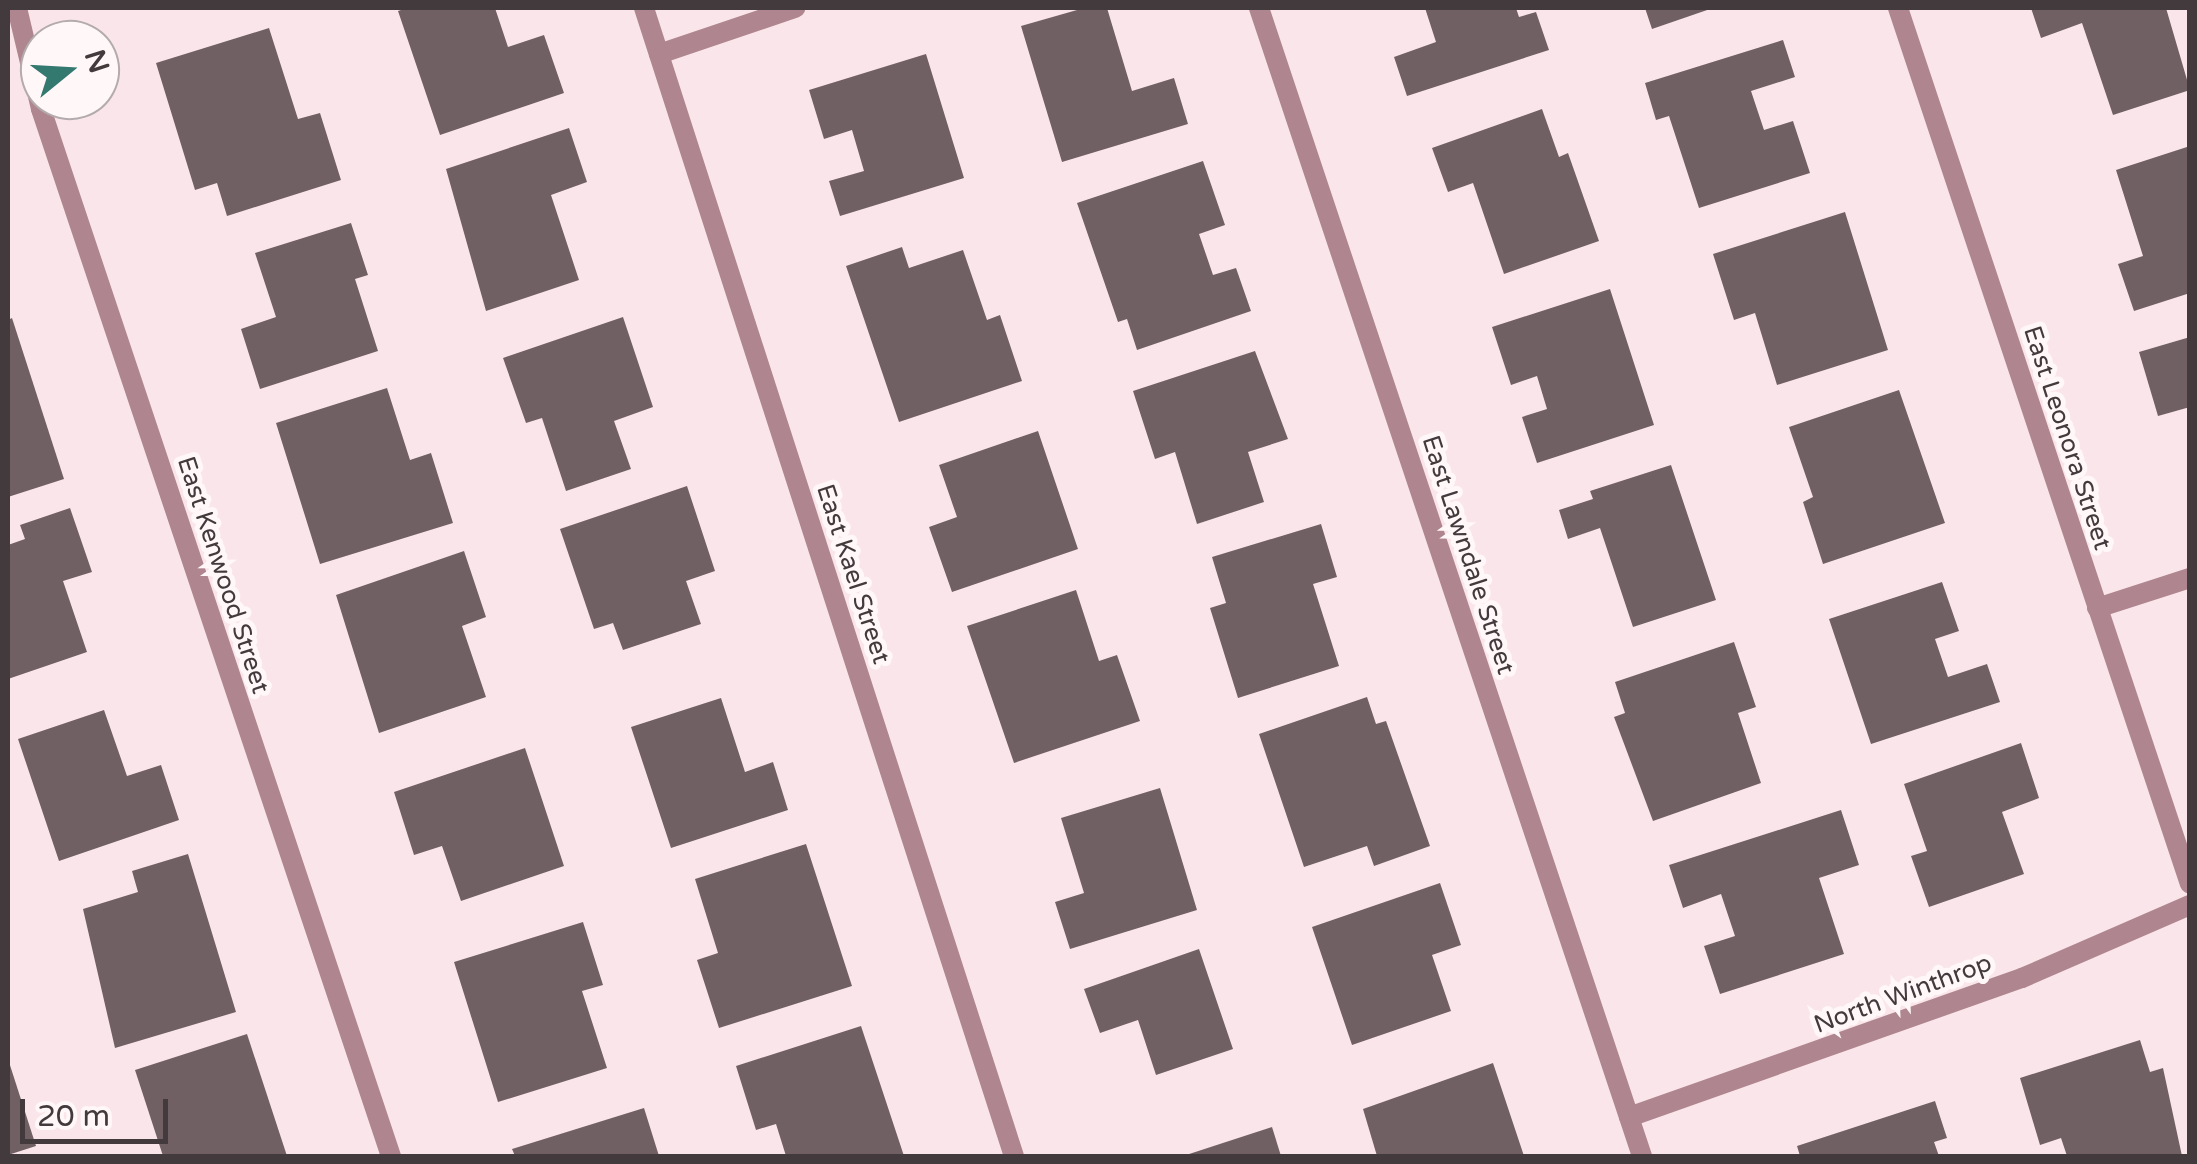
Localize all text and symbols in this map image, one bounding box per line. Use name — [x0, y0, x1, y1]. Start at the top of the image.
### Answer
north arrow — [20, 20, 120, 120]
text: N — [77, 45, 116, 77]
street label: East Leonora Street — [2017, 322, 2117, 554]
street label: East Lawndale Street — [1415, 432, 1521, 678]
street label: East Kenwood Street — [171, 453, 275, 697]
street label: East Kael Street — [810, 480, 896, 668]
street label: North Winthrop — [1810, 948, 1996, 1040]
scale bar — [25, 1079, 172, 1141]
text: 20 m — [37, 1098, 110, 1135]

